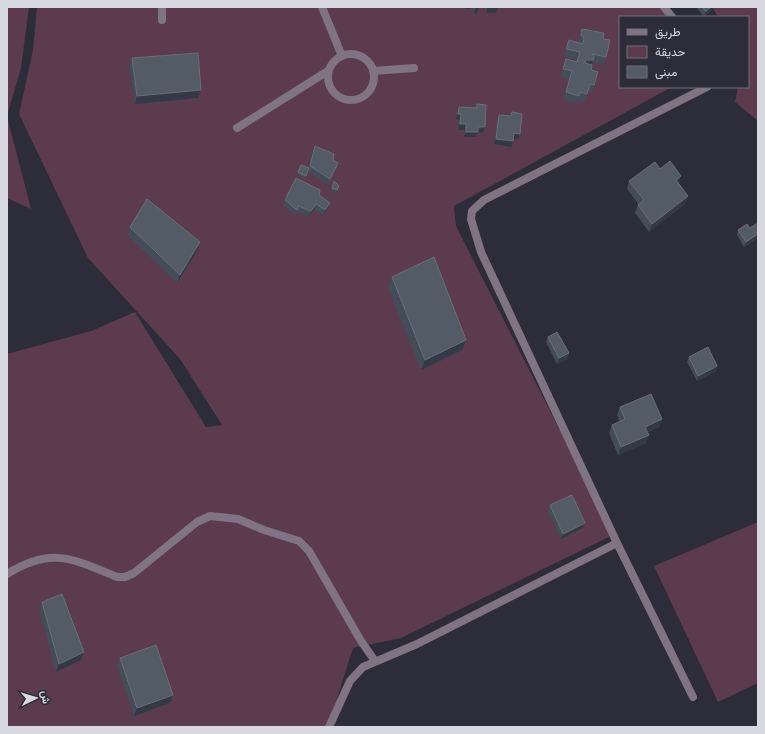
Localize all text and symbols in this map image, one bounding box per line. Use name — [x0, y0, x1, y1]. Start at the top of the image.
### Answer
legend — [619, 16, 749, 88]
text: طريق — [655, 25, 681, 40]
text: حديقة — [655, 45, 685, 59]
text: مبنى — [655, 65, 677, 80]
north arrow — [16, 678, 56, 718]
text: ش — [38, 690, 53, 704]

